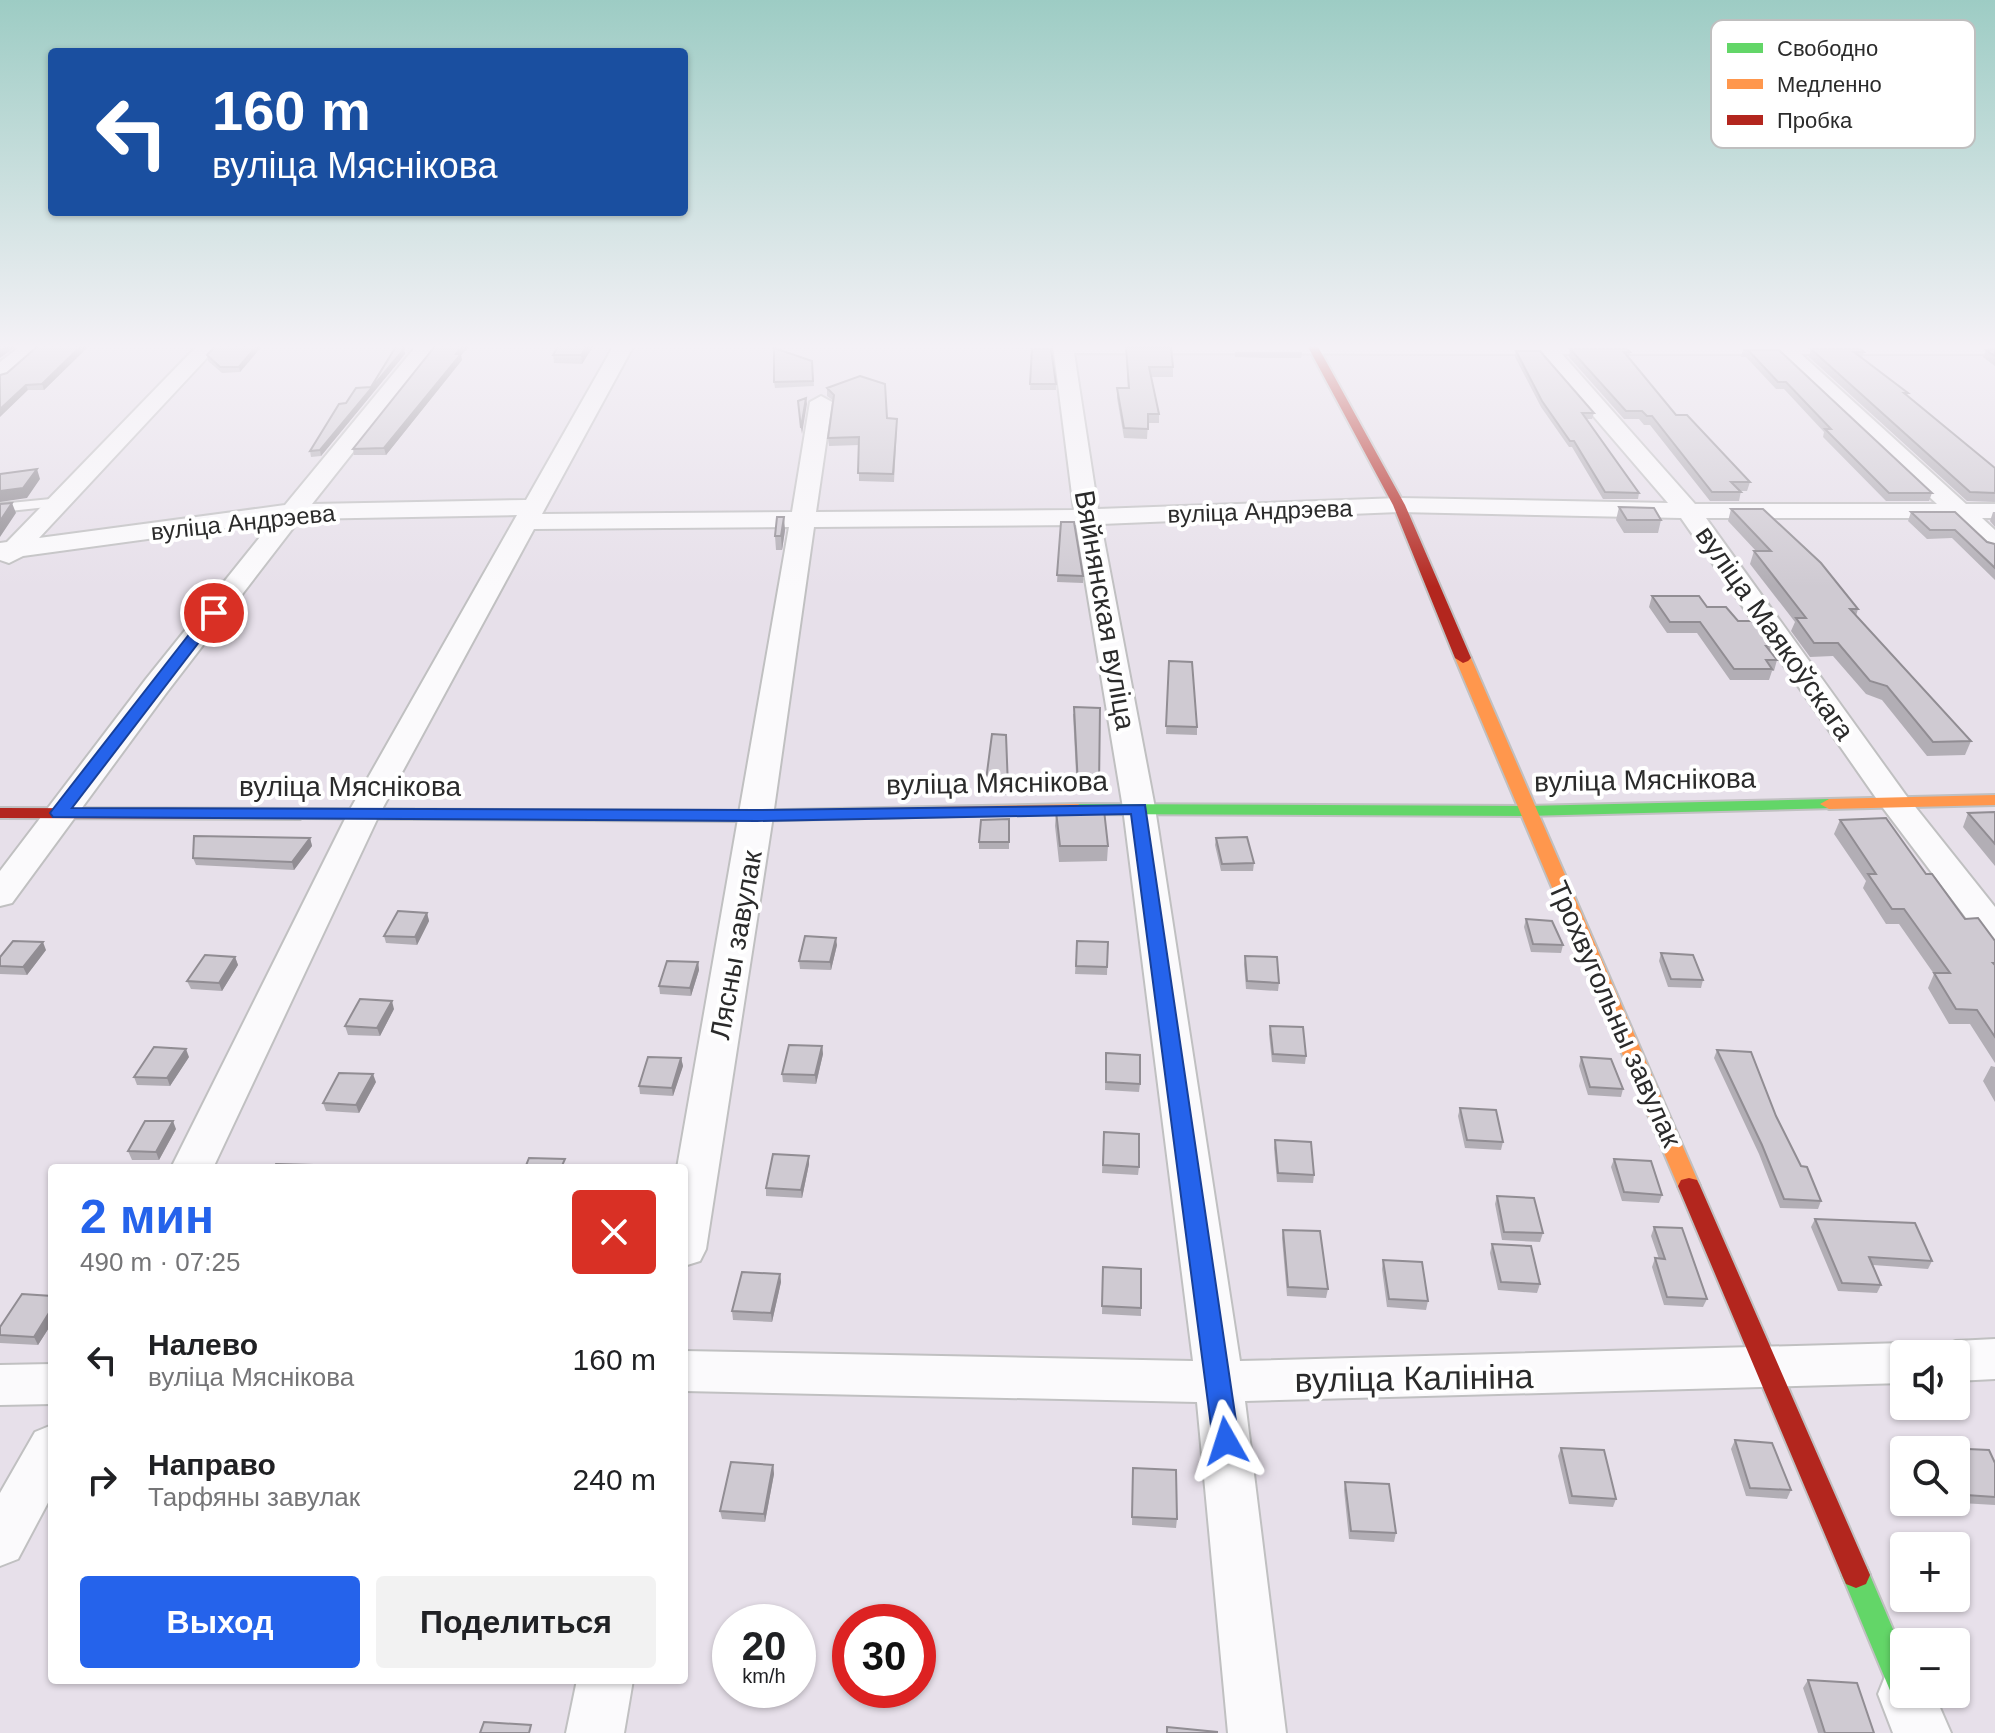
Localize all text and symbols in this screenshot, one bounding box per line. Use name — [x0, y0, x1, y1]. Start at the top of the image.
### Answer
legend — [1711, 20, 1975, 148]
text: Свободно — [1777, 36, 1878, 61]
text: Медленно — [1777, 72, 1882, 97]
text: 160 m — [212, 79, 371, 142]
icon: left — [80, 80, 184, 184]
text: Пробка — [1777, 108, 1853, 133]
text: вуліца Мяснікова — [212, 145, 497, 186]
street label: Вяйнянская вуліца — [1069, 488, 1141, 732]
street label: вуліца Андрэева — [1167, 494, 1354, 528]
street label: вуліца Андрэева — [150, 499, 337, 545]
street label: вуліца Маякоўскага — [1690, 520, 1861, 746]
pin — [180, 579, 248, 647]
icon: arrive — [192, 591, 236, 635]
street label: вуліца Мяснікова — [1534, 763, 1757, 797]
street label: вуліца Мяснікова — [886, 766, 1109, 800]
street label: вуліца Мяснікова — [239, 771, 461, 802]
street label: Лясны завулак — [704, 847, 768, 1042]
street label: Трохвугольны завулак — [1542, 876, 1688, 1152]
text: 2 мин — [80, 1190, 214, 1243]
button: close — [572, 1190, 656, 1274]
text: 490 m · 07:25 — [80, 1247, 240, 1277]
text: Налево — [148, 1328, 258, 1361]
icon: left — [80, 1338, 124, 1382]
map controls — [1890, 1340, 1970, 1708]
button: sound — [1890, 1340, 1970, 1420]
text: 160 m — [573, 1343, 656, 1376]
street label: вуліца Калініна — [1294, 1357, 1534, 1399]
text: вуліца Мяснікова — [148, 1362, 354, 1392]
position arrow — [1184, 1399, 1268, 1483]
button: search — [1890, 1436, 1970, 1516]
text: Направо — [148, 1448, 276, 1481]
icon: right — [80, 1458, 124, 1502]
text: 240 m — [573, 1463, 656, 1496]
text: Тарфяны завулак — [148, 1482, 360, 1512]
button: + — [1890, 1532, 1970, 1612]
button: Выход — [80, 1576, 360, 1668]
button: Поделиться — [376, 1576, 656, 1668]
speed limit sign: 30 — [832, 1604, 936, 1708]
text: 20 — [742, 1624, 786, 1668]
button: − — [1890, 1628, 1970, 1708]
text: km/h — [742, 1665, 786, 1687]

